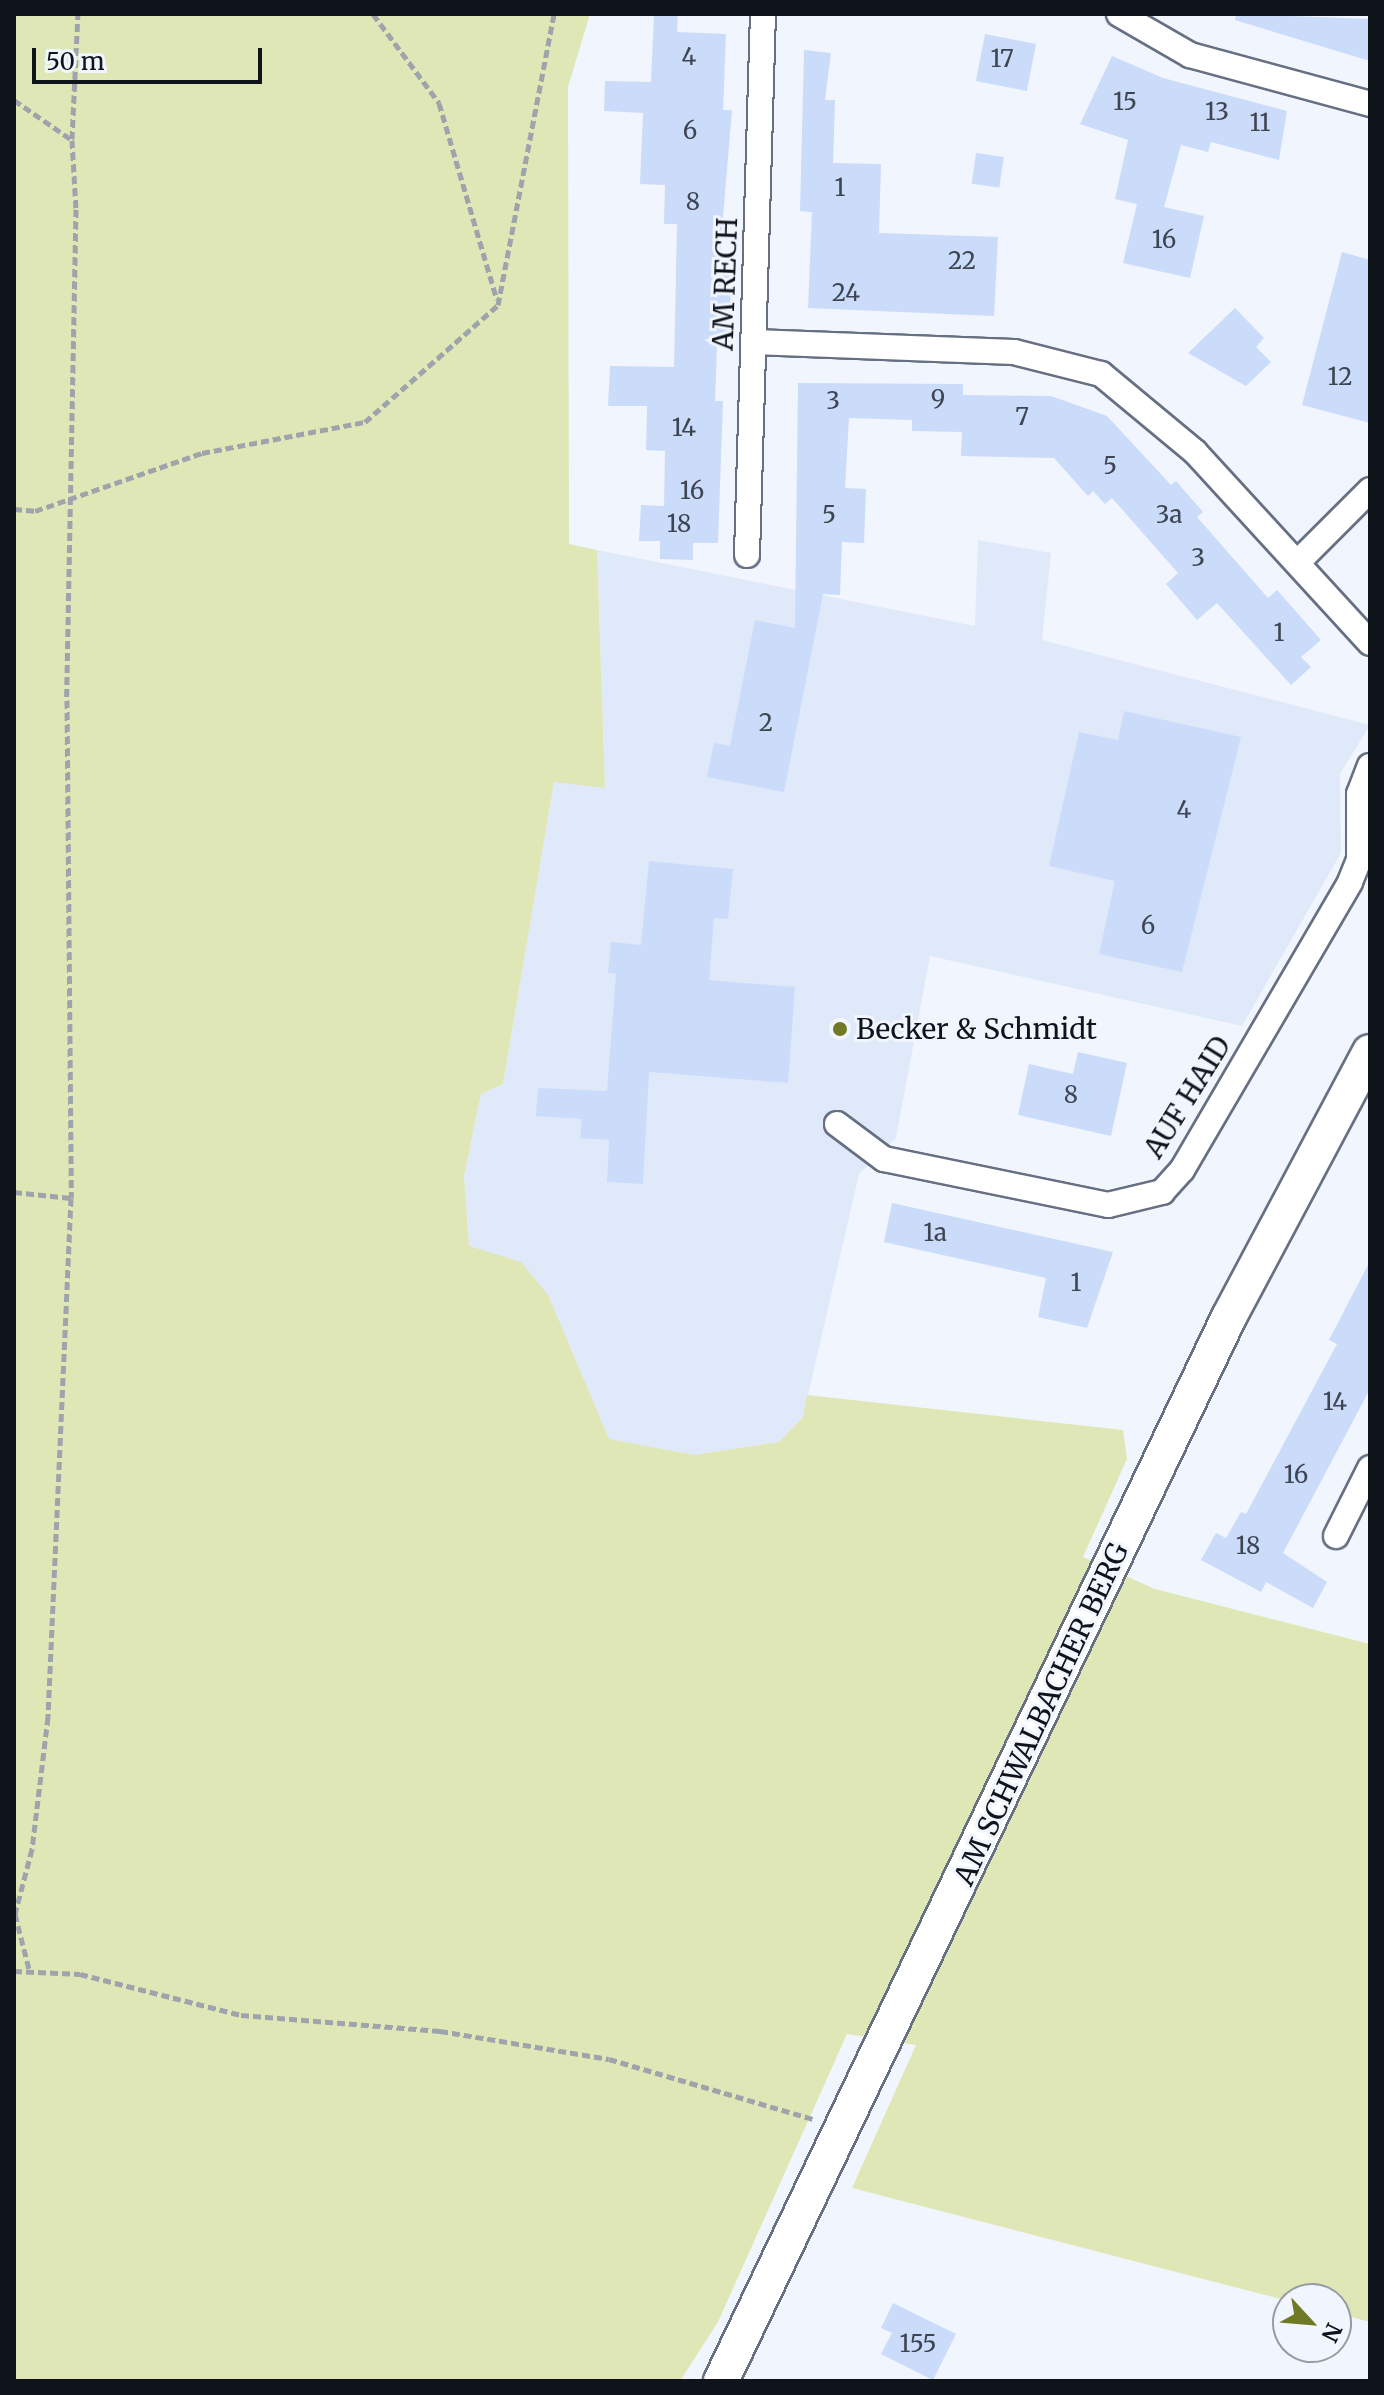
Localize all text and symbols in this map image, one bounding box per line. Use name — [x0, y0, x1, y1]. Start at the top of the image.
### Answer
scale bar — [36, 32, 266, 82]
house number: 4 — [682, 43, 696, 71]
house number: 17 — [990, 45, 1014, 73]
text: 50 m — [46, 46, 105, 77]
house number: 15 — [1113, 88, 1137, 116]
house number: 13 — [1205, 98, 1229, 126]
house number: 11 — [1250, 109, 1270, 137]
house number: 6 — [683, 117, 697, 145]
house number: 1 — [835, 174, 845, 202]
house number: 8 — [686, 188, 700, 216]
street label: AM RECH — [706, 217, 744, 351]
house number: 16 — [1152, 226, 1176, 254]
house number: 22 — [948, 247, 976, 275]
house number: 24 — [832, 279, 860, 307]
house number: 12 — [1328, 363, 1352, 391]
house number: 9 — [931, 385, 945, 413]
house number: 3 — [826, 387, 840, 415]
house number: 7 — [1015, 403, 1029, 431]
house number: 14 — [672, 414, 696, 442]
house number: 5 — [1103, 452, 1117, 480]
house number: 16 — [680, 477, 704, 505]
house number: 5 — [822, 501, 836, 529]
house number: 3a — [1156, 501, 1182, 529]
house number: 18 — [667, 510, 691, 538]
house number: 3 — [1191, 544, 1205, 572]
house number: 1 — [1274, 619, 1284, 647]
house number: 2 — [759, 709, 773, 737]
house number: 4 — [1177, 796, 1191, 824]
house number: 6 — [1141, 912, 1155, 940]
place label: Becker & Schmidt — [856, 1012, 1097, 1046]
marker: Becker & Schmidt — [831, 1020, 849, 1038]
street label: AUF HAID — [1136, 1030, 1238, 1164]
house number: 8 — [1064, 1081, 1078, 1109]
house number: 1a — [923, 1219, 947, 1247]
house number: 1 — [1071, 1269, 1081, 1297]
house number: 14 — [1323, 1388, 1347, 1416]
house number: 16 — [1284, 1461, 1308, 1489]
house number: 18 — [1236, 1532, 1260, 1560]
street label: AM SCHWALBACHER BERG — [947, 1538, 1135, 1890]
north arrow — [1272, 2283, 1352, 2363]
text: N — [1315, 2319, 1348, 2347]
house number: 155 — [900, 2330, 936, 2358]

